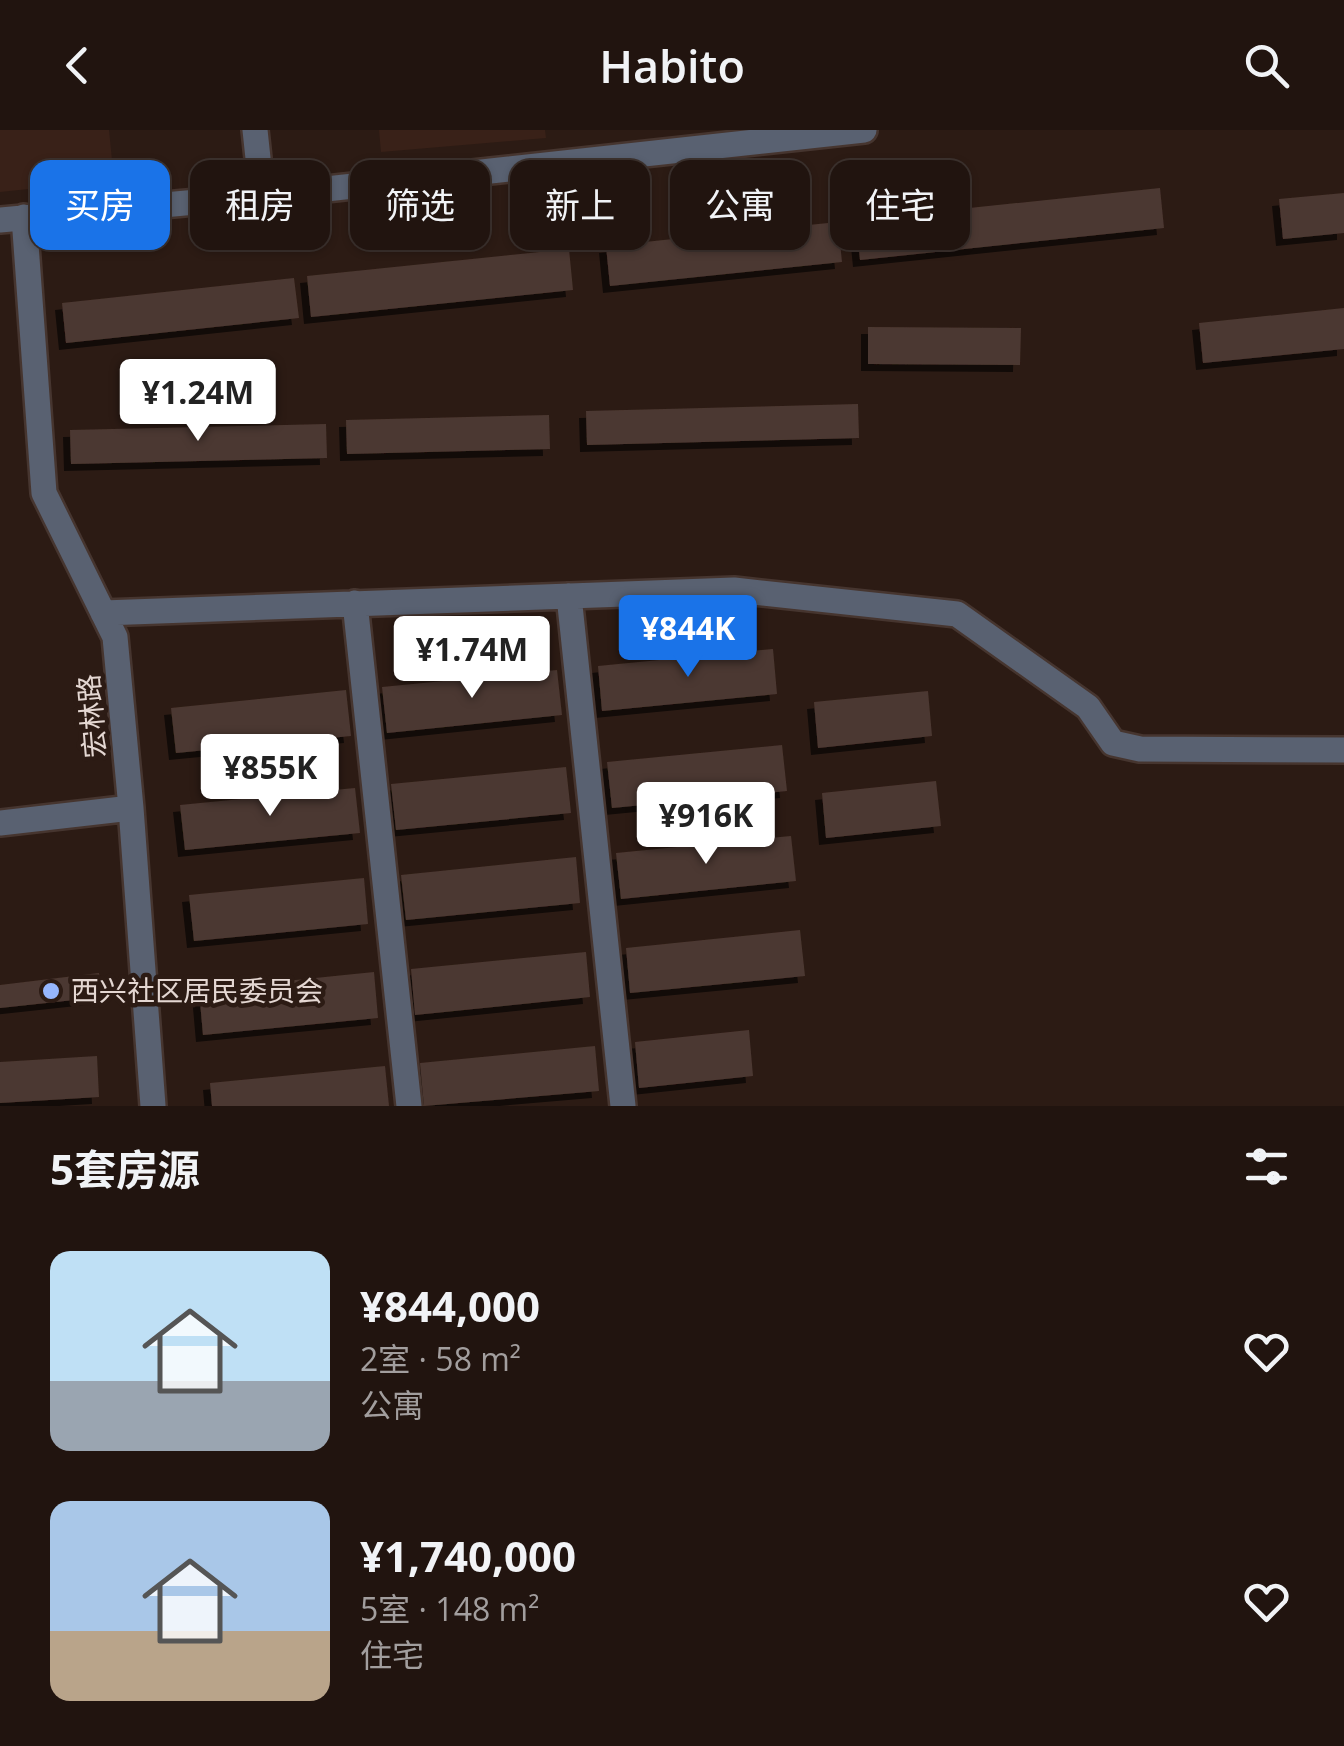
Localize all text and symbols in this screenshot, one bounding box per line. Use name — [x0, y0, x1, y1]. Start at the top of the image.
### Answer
text: Habito — [599, 35, 745, 96]
icon: back — [50, 38, 105, 93]
icon: search — [1239, 38, 1294, 93]
chip: 买房 — [30, 160, 170, 250]
chip: 租房 — [190, 160, 330, 250]
chip: 筛选 — [350, 160, 490, 250]
chip: 新上 — [510, 160, 650, 250]
chip: 公寓 — [670, 160, 810, 250]
chip: 住宅 — [830, 160, 970, 250]
pin: ¥1.24M — [117, 359, 279, 444]
text: ¥1.24M — [142, 370, 254, 413]
pin: ¥844K — [618, 595, 758, 680]
text: ¥844K — [641, 606, 735, 649]
pin: ¥1.74M — [391, 616, 553, 701]
text: ¥1.74M — [416, 627, 528, 670]
street label: 宏林路 — [68, 673, 114, 760]
pin: ¥855K — [200, 734, 340, 819]
text: ¥855K — [223, 745, 317, 788]
pin: ¥916K — [636, 782, 776, 867]
text: ¥916K — [659, 793, 753, 836]
place label: 西兴社区居民委员会 — [71, 971, 323, 1009]
marker: 西兴社区居民委员会 — [40, 980, 62, 1002]
icon: filters — [1239, 1139, 1294, 1194]
text: 5套房源 — [50, 1140, 200, 1197]
text: ¥844,000 — [360, 1277, 540, 1334]
icon: home — [130, 1291, 250, 1411]
icon: heart — [1239, 1324, 1294, 1379]
text: 2室 · 58 m² — [360, 1337, 521, 1380]
text: 公寓 — [360, 1383, 424, 1426]
text: ¥1,740,000 — [360, 1527, 576, 1584]
icon: home — [130, 1541, 250, 1661]
icon: heart — [1239, 1574, 1294, 1629]
text: 5室 · 148 m² — [360, 1587, 539, 1630]
text: 住宅 — [360, 1633, 424, 1676]

